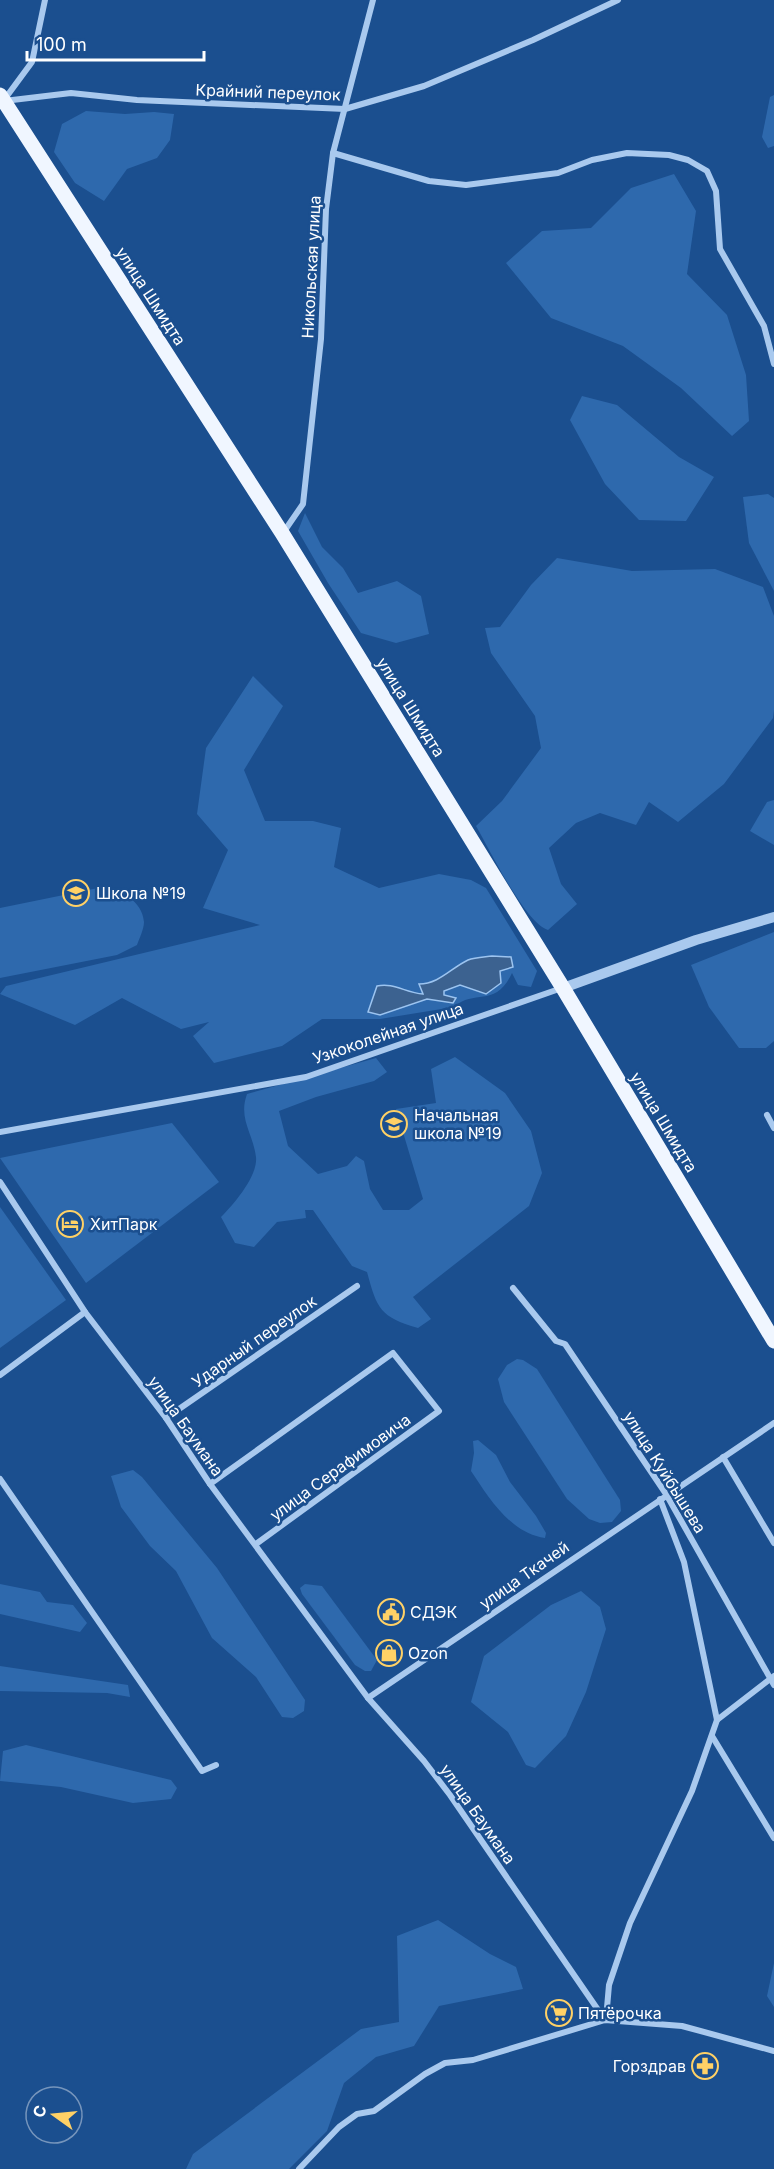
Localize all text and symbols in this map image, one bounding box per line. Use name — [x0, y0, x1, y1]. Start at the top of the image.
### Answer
scale bar — [27, 24, 204, 62]
text: 100 m — [36, 34, 87, 55]
street label: Крайний переулок — [195, 79, 341, 105]
street label: Никольская улица — [297, 195, 325, 339]
street label: улица Шмидта — [112, 243, 190, 349]
street label: улица Шмидта — [372, 654, 450, 760]
school or university icon: Школа №19 — [61, 878, 91, 908]
place label: Школа №19 — [96, 883, 186, 903]
street label: Узкоколейная улица — [310, 998, 466, 1068]
street label: улица Шмидта — [626, 1068, 702, 1176]
place label: Начальная школа №19 — [414, 1105, 502, 1143]
school or university icon: Начальная школа №19 — [379, 1109, 409, 1139]
hotel icon: ХитПарк — [55, 1209, 85, 1239]
place label: ХитПарк — [90, 1214, 158, 1234]
street label: Ударный переулок — [188, 1290, 320, 1391]
street label: улица Баумана — [144, 1372, 228, 1480]
street label: улица Куйбышева — [619, 1407, 711, 1537]
street label: улица Серафимовича — [266, 1409, 414, 1525]
street label: улица Ткачей — [475, 1537, 573, 1613]
public building icon: СДЭК — [376, 1597, 406, 1627]
place label: СДЭК — [410, 1602, 457, 1622]
shop icon: Ozon — [374, 1638, 404, 1668]
place label: Ozon — [408, 1643, 448, 1663]
street label: улица Баумана — [436, 1760, 520, 1868]
supermarket icon: Пятёрочка — [544, 1998, 574, 2028]
place label: Пятёрочка — [578, 2003, 662, 2023]
pharmacy icon: Горздрав — [690, 2051, 720, 2081]
place label: Горздрав — [613, 2056, 686, 2076]
north arrow — [24, 2085, 84, 2145]
text: С — [28, 2103, 51, 2119]

